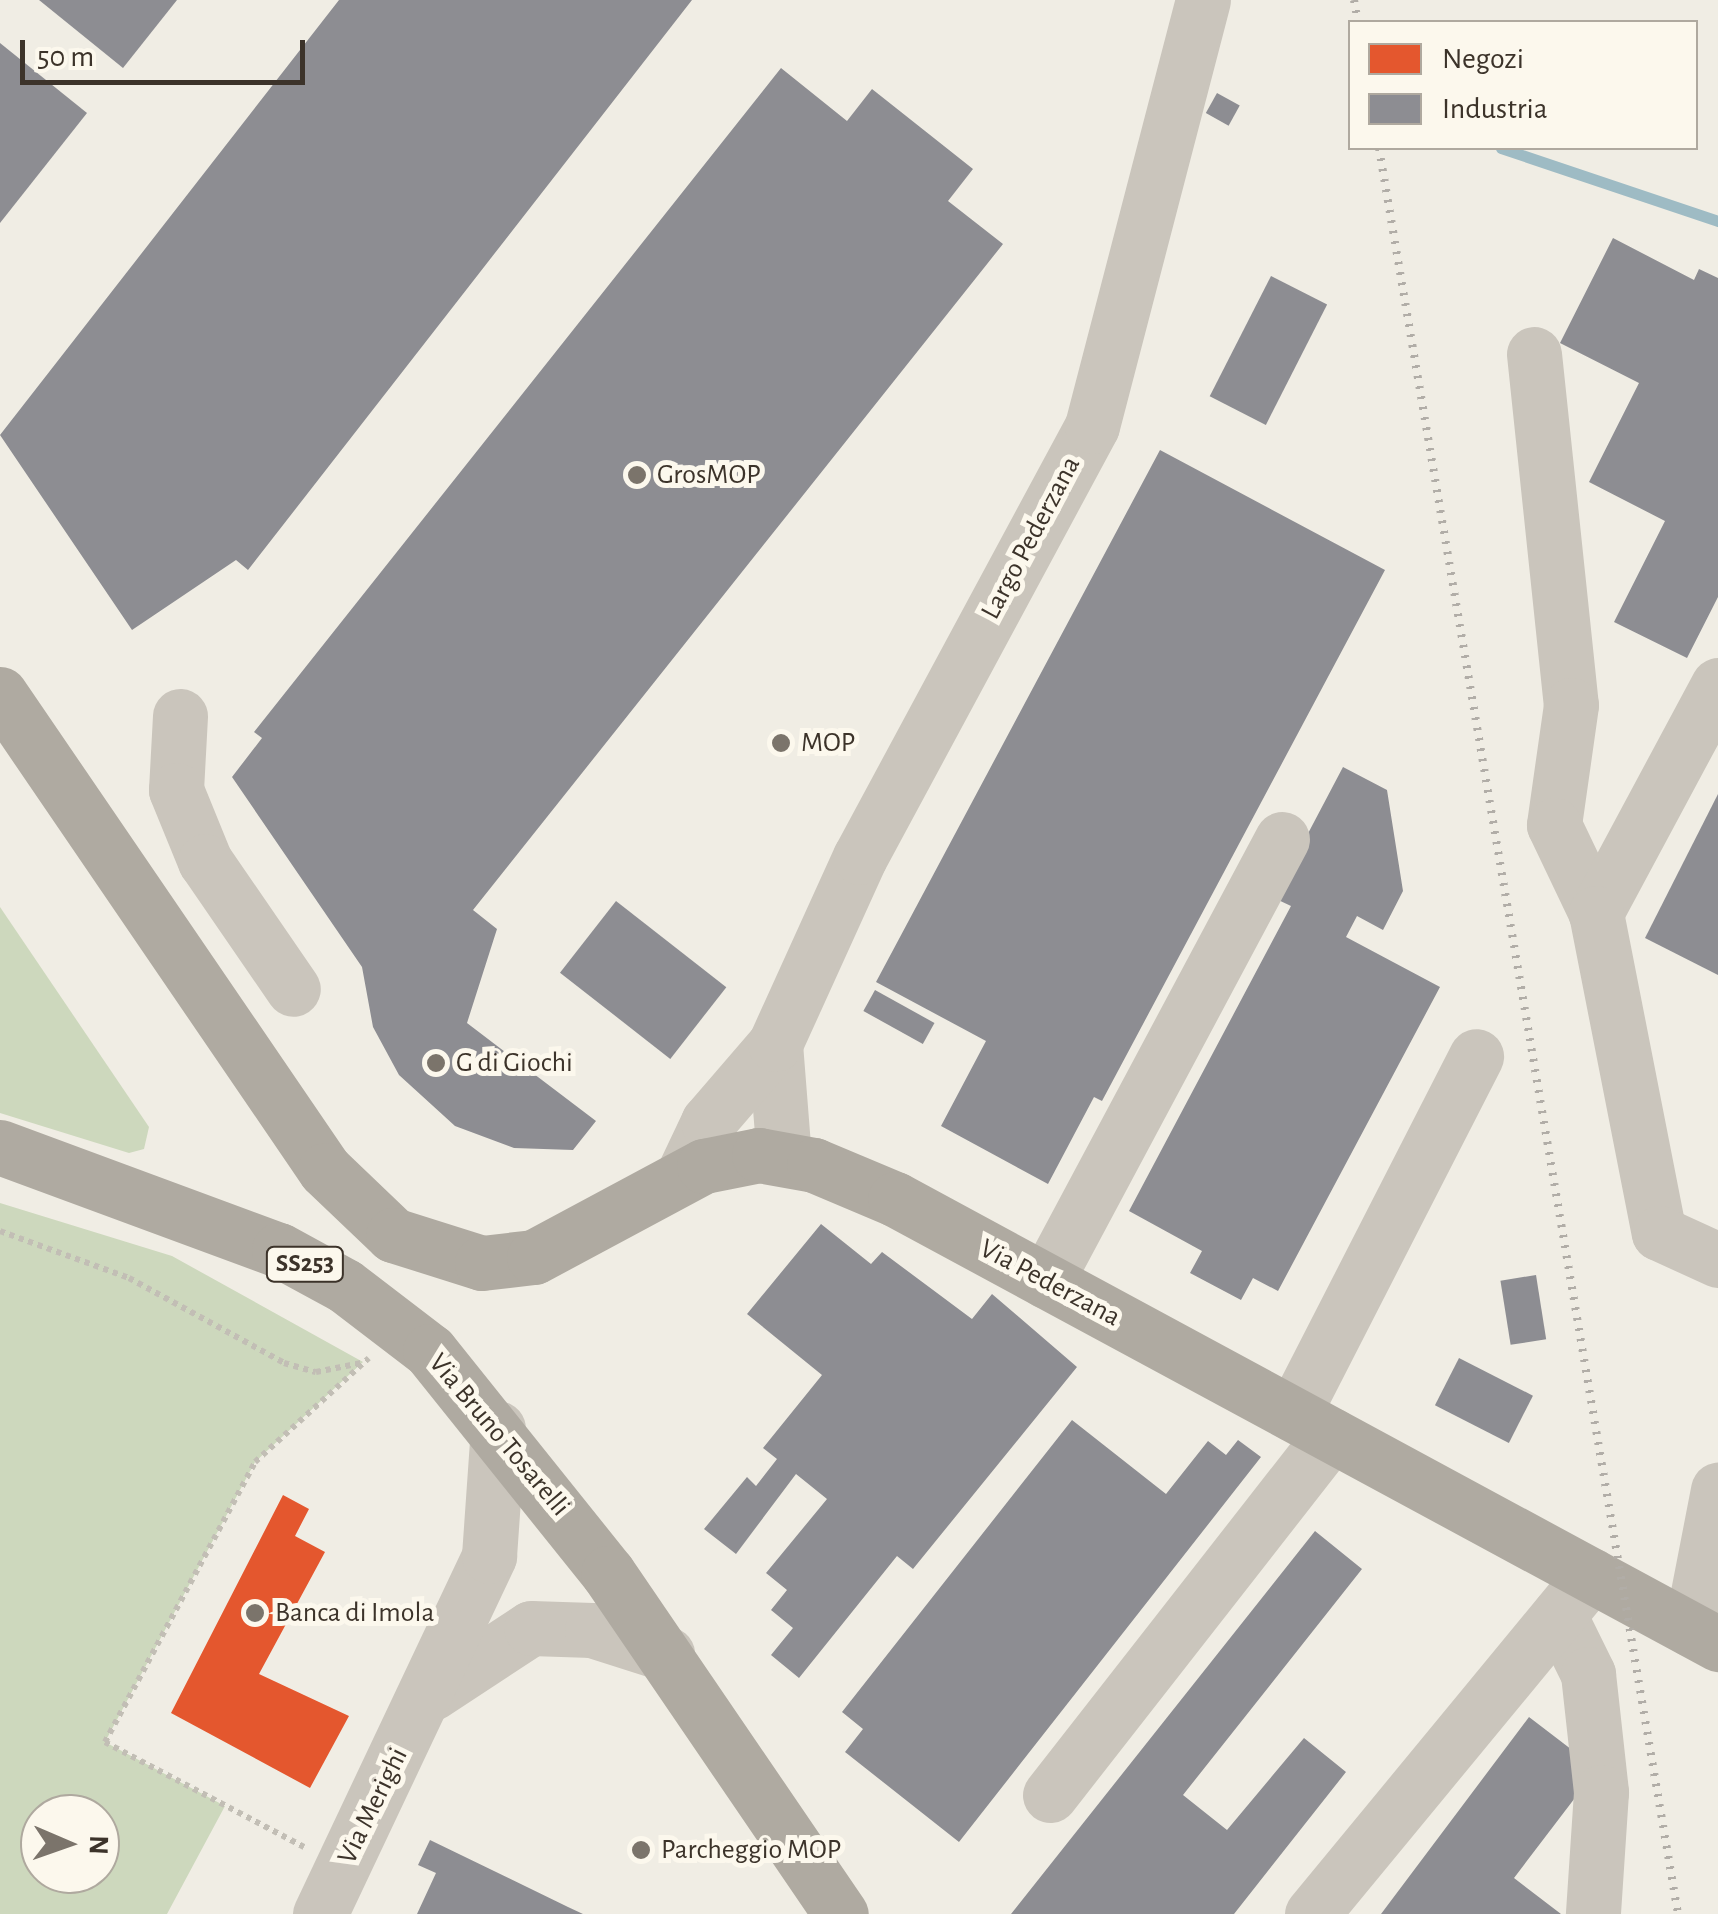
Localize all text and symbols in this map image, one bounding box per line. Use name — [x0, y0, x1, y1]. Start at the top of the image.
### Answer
scale bar — [25, 20, 310, 82]
legend — [1348, 20, 1698, 150]
text: 50 m — [37, 42, 94, 72]
text: Negozi — [1442, 44, 1524, 74]
text: Industria — [1442, 94, 1548, 124]
street label: Largo Pederzana — [974, 451, 1088, 625]
place label: GrosMOP — [657, 458, 761, 492]
marker: GrosMOP — [626, 464, 648, 486]
place label: MOP — [801, 726, 855, 760]
marker: MOP — [770, 732, 792, 754]
place label: G di Giochi — [456, 1046, 573, 1080]
marker: G di Giochi — [425, 1052, 447, 1074]
street label: Via Pederzana — [974, 1232, 1126, 1334]
road number: SS253 — [265, 1244, 345, 1284]
street label: Via Bruno Tosarelli — [421, 1347, 577, 1523]
place label: Banca di Imola — [275, 1596, 434, 1630]
marker: Banca di Imola — [244, 1602, 266, 1624]
street label: Via Merighi — [330, 1742, 416, 1870]
north arrow — [20, 1794, 120, 1894]
place label: Parcheggio MOP — [661, 1833, 841, 1867]
text: N — [84, 1835, 112, 1855]
marker: Parcheggio MOP — [630, 1839, 652, 1861]

